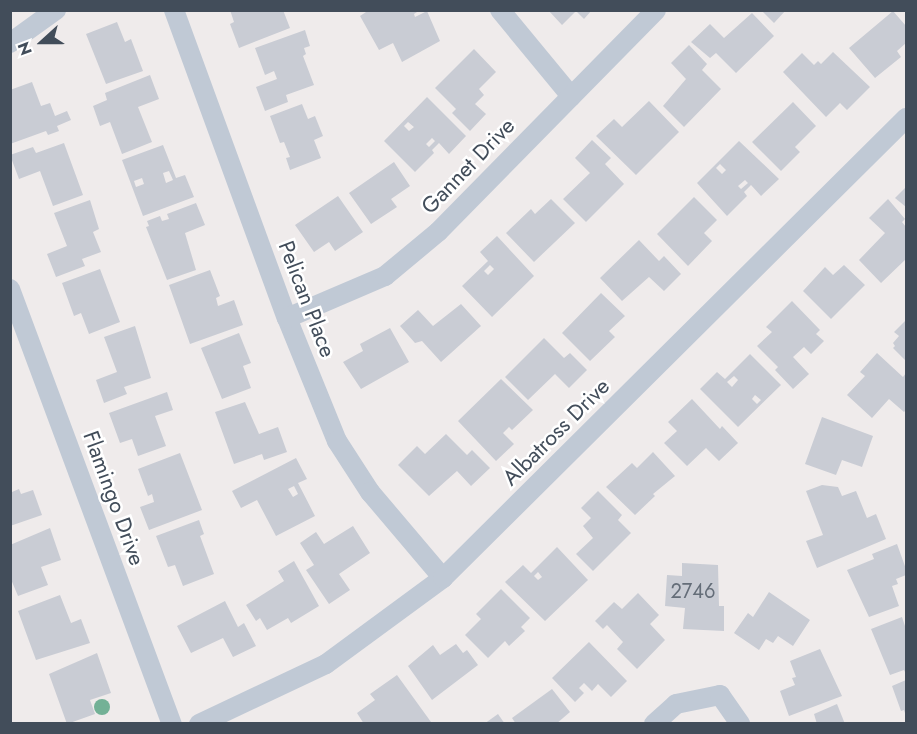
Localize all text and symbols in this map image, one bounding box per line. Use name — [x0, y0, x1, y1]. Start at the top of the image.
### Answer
north arrow — [12, 12, 72, 72]
text: N — [12, 39, 38, 59]
street label: Gannet Drive — [416, 113, 520, 219]
street label: Pelican Place — [273, 237, 341, 361]
street label: Albatross Drive — [497, 373, 615, 491]
street label: Flamingo Drive — [77, 427, 151, 569]
house number: 2746 — [670, 579, 716, 603]

